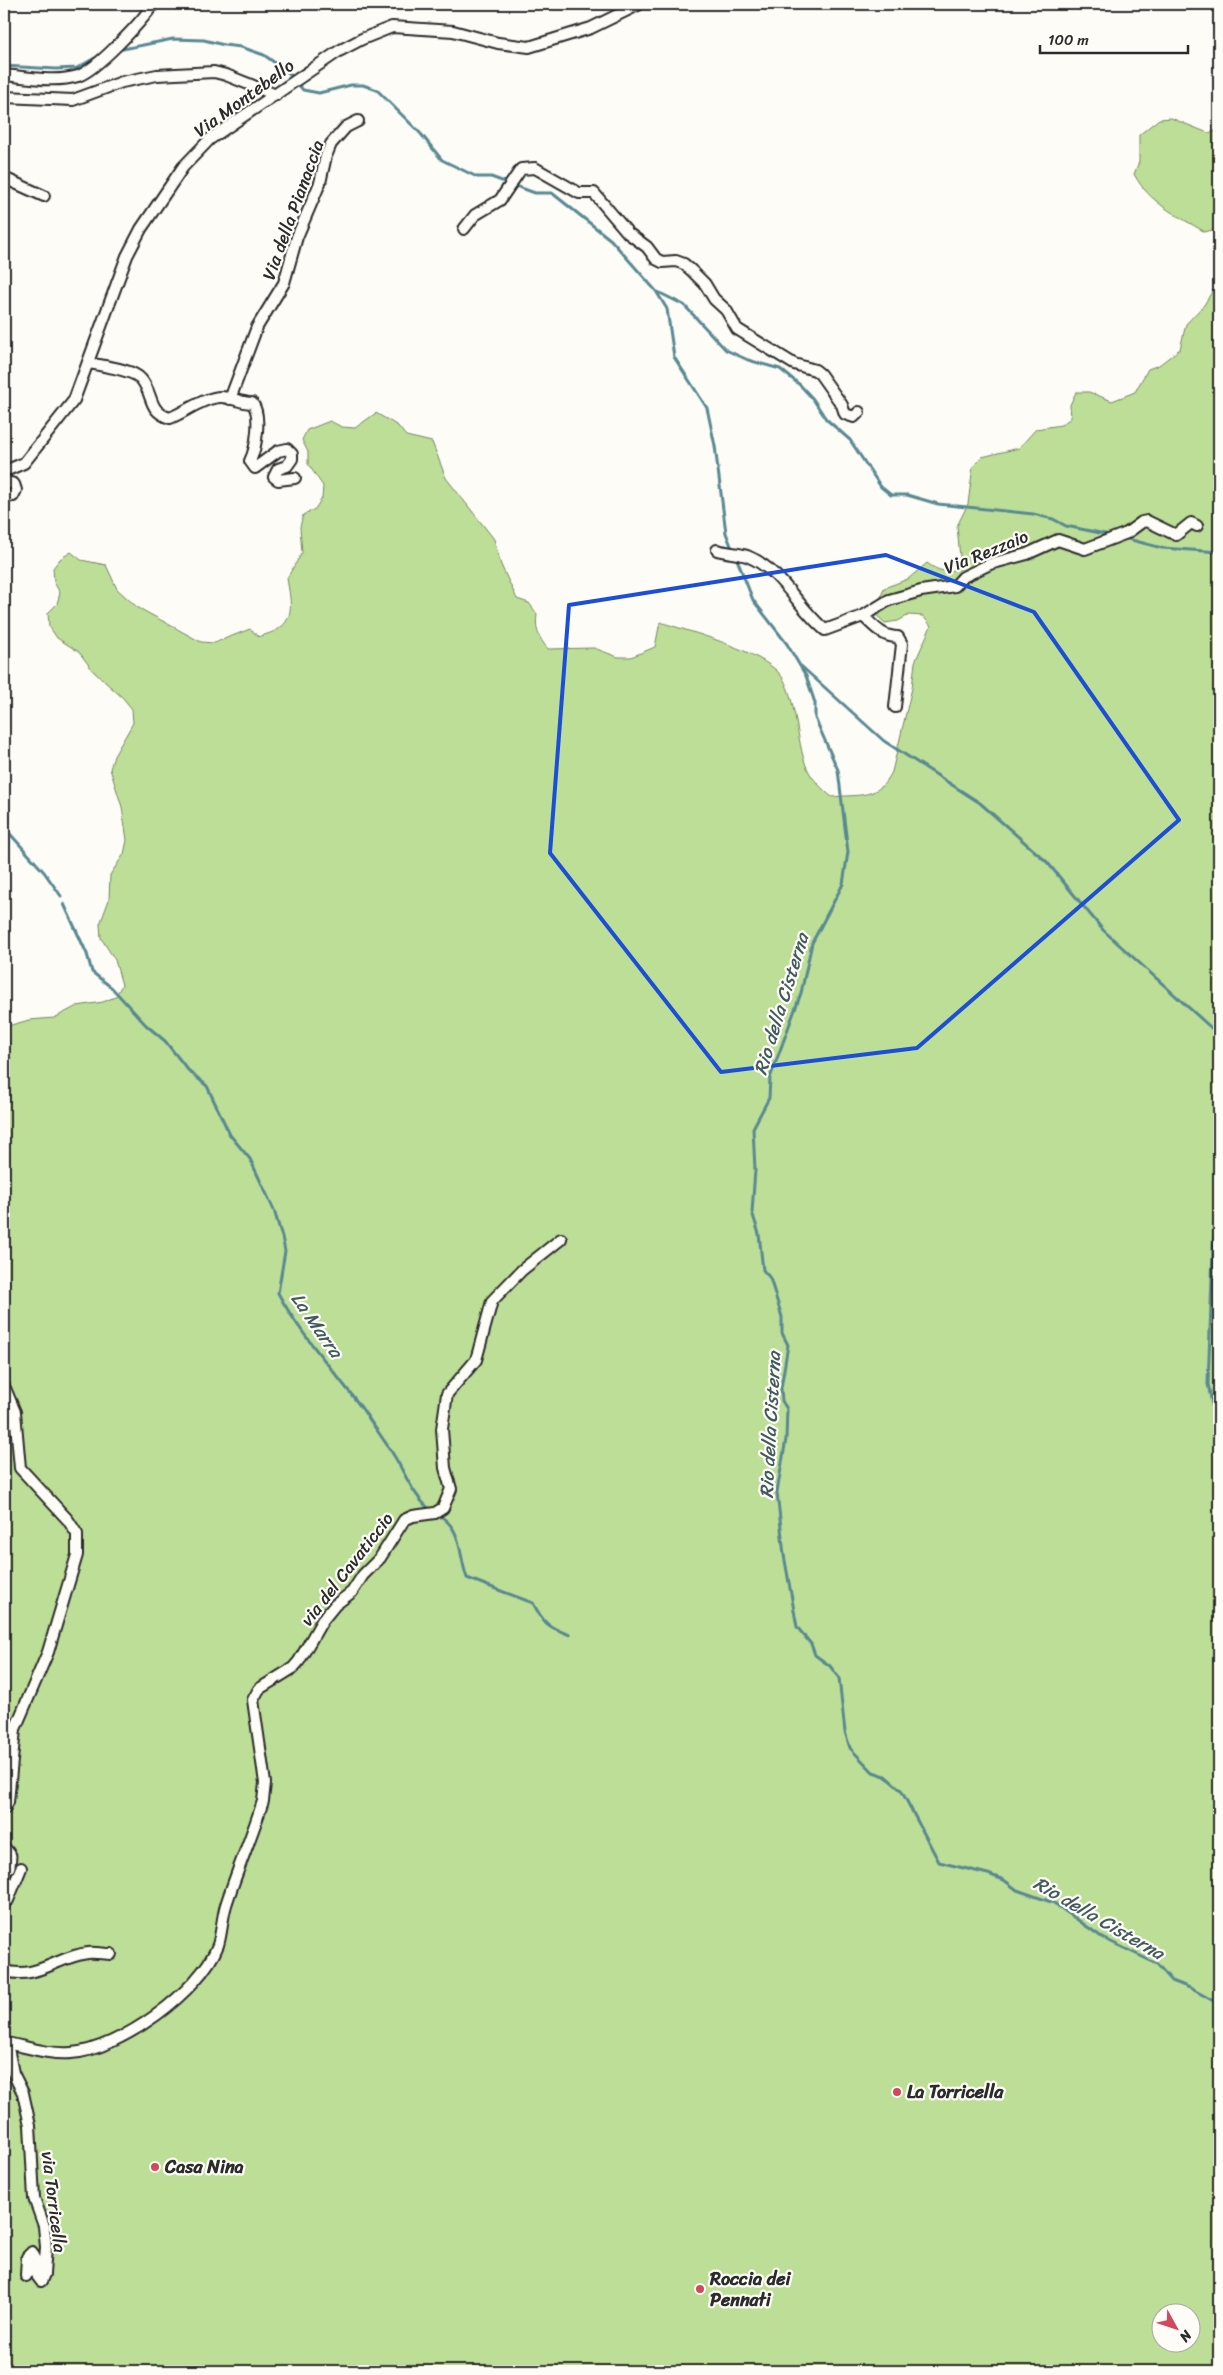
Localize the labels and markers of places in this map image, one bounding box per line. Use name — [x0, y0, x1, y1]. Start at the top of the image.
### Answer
place label: La Torricella — [907, 2076, 1004, 2108]
marker: La Torricella — [891, 2086, 903, 2098]
place label: Casa Nina — [164, 2151, 244, 2183]
marker: Casa Nina — [149, 2161, 161, 2173]
place label: Roccia dei Pennati — [709, 2263, 791, 2316]
marker: Roccia dei Pennati — [694, 2283, 706, 2295]

